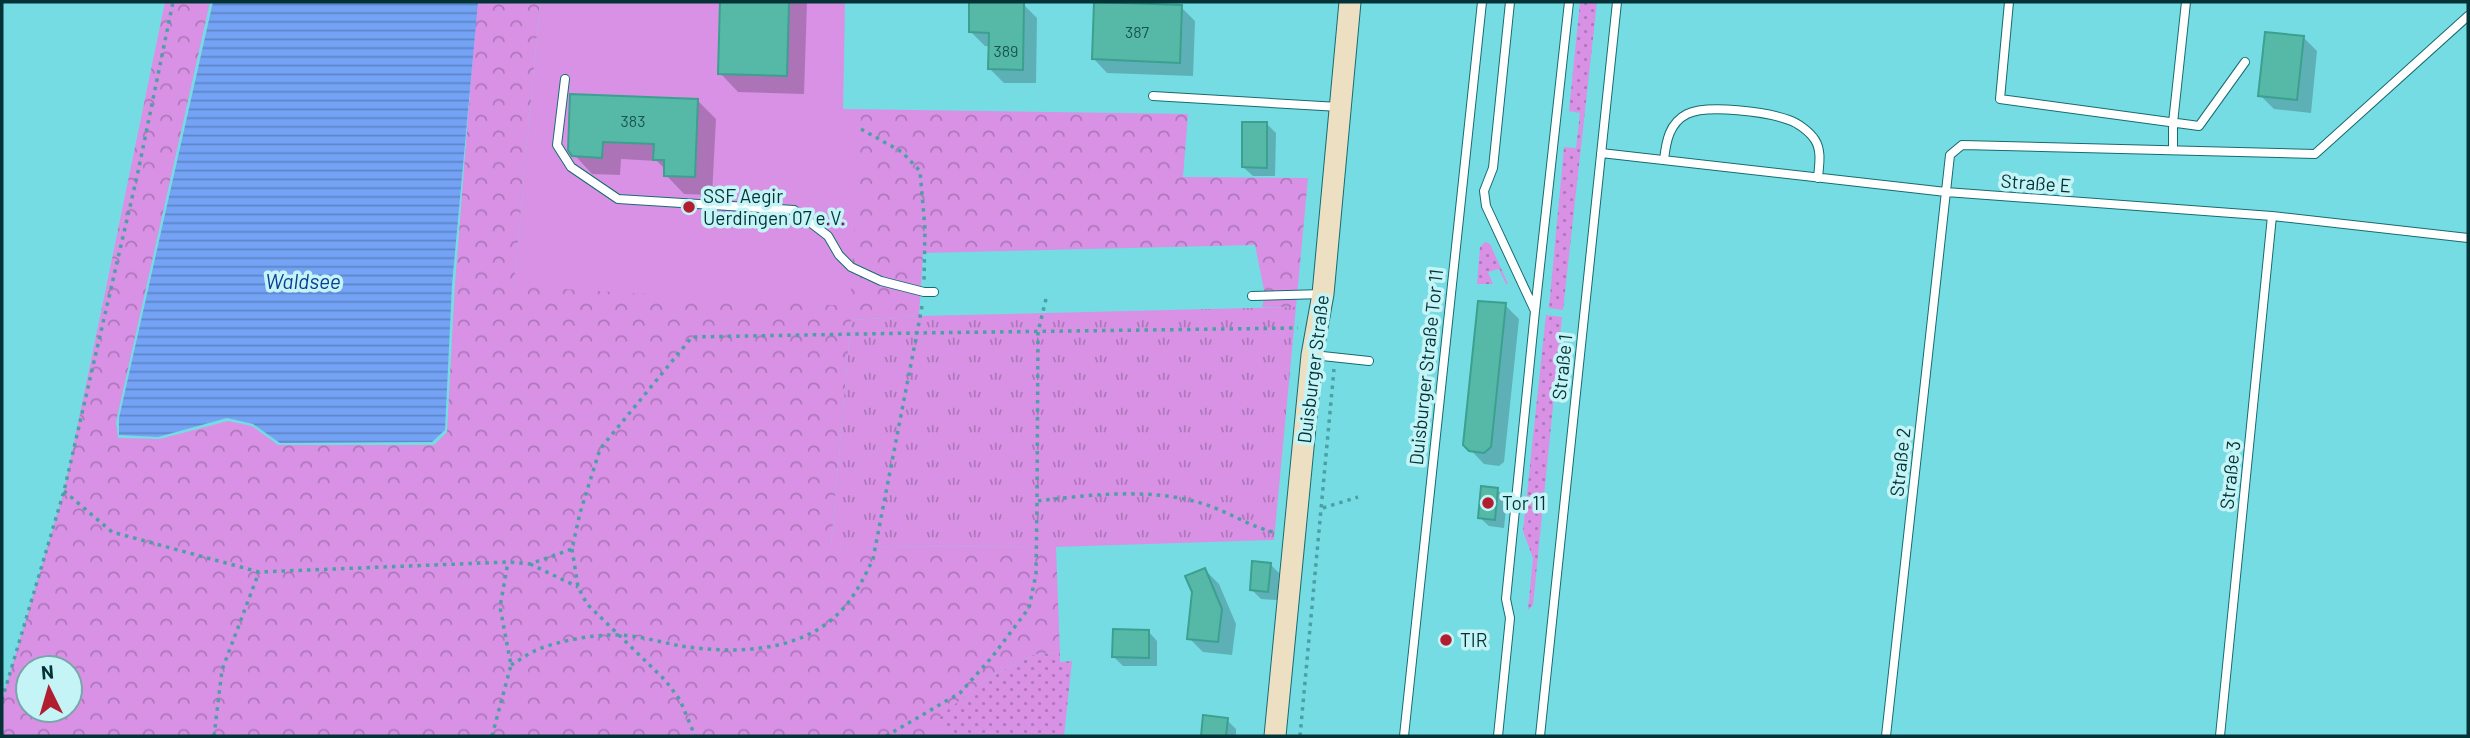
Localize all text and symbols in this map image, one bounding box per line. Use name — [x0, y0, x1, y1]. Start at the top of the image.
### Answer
house number: 387 — [1125, 22, 1149, 41]
house number: 389 — [994, 41, 1018, 60]
house number: 383 — [621, 111, 645, 130]
street label: Straße E — [2000, 169, 2072, 196]
place label: SSF Aegir Uerdingen 07 e.V. — [703, 184, 846, 229]
marker: SSF Aegir Uerdingen 07 e.V. — [681, 199, 697, 215]
water label: Waldsee — [265, 268, 341, 293]
street label: Duisburger Straße Tor 11 — [1404, 268, 1447, 466]
street label: Duisburger Straße — [1292, 293, 1333, 444]
street label: Straße 1 — [1547, 333, 1576, 401]
street label: Straße 2 — [1884, 426, 1915, 498]
street label: Straße 3 — [2214, 439, 2245, 510]
place label: Tor 11 — [1502, 491, 1546, 514]
marker: Tor 11 — [1480, 495, 1496, 511]
place label: TIR — [1460, 628, 1487, 651]
marker: TIR — [1438, 632, 1454, 648]
north arrow — [14, 654, 84, 724]
text: N — [40, 660, 55, 684]

